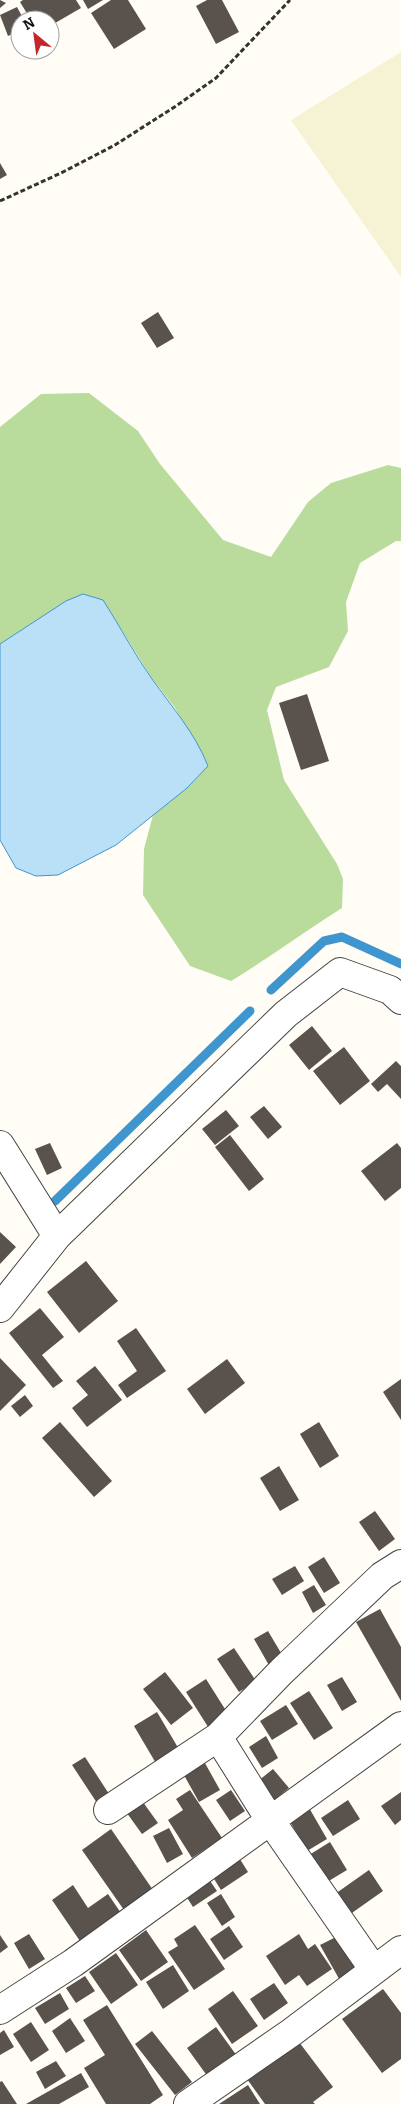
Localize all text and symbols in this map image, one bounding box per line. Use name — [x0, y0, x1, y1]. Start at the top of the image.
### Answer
north arrow — [10, 10, 60, 60]
text: N — [20, 14, 38, 34]

